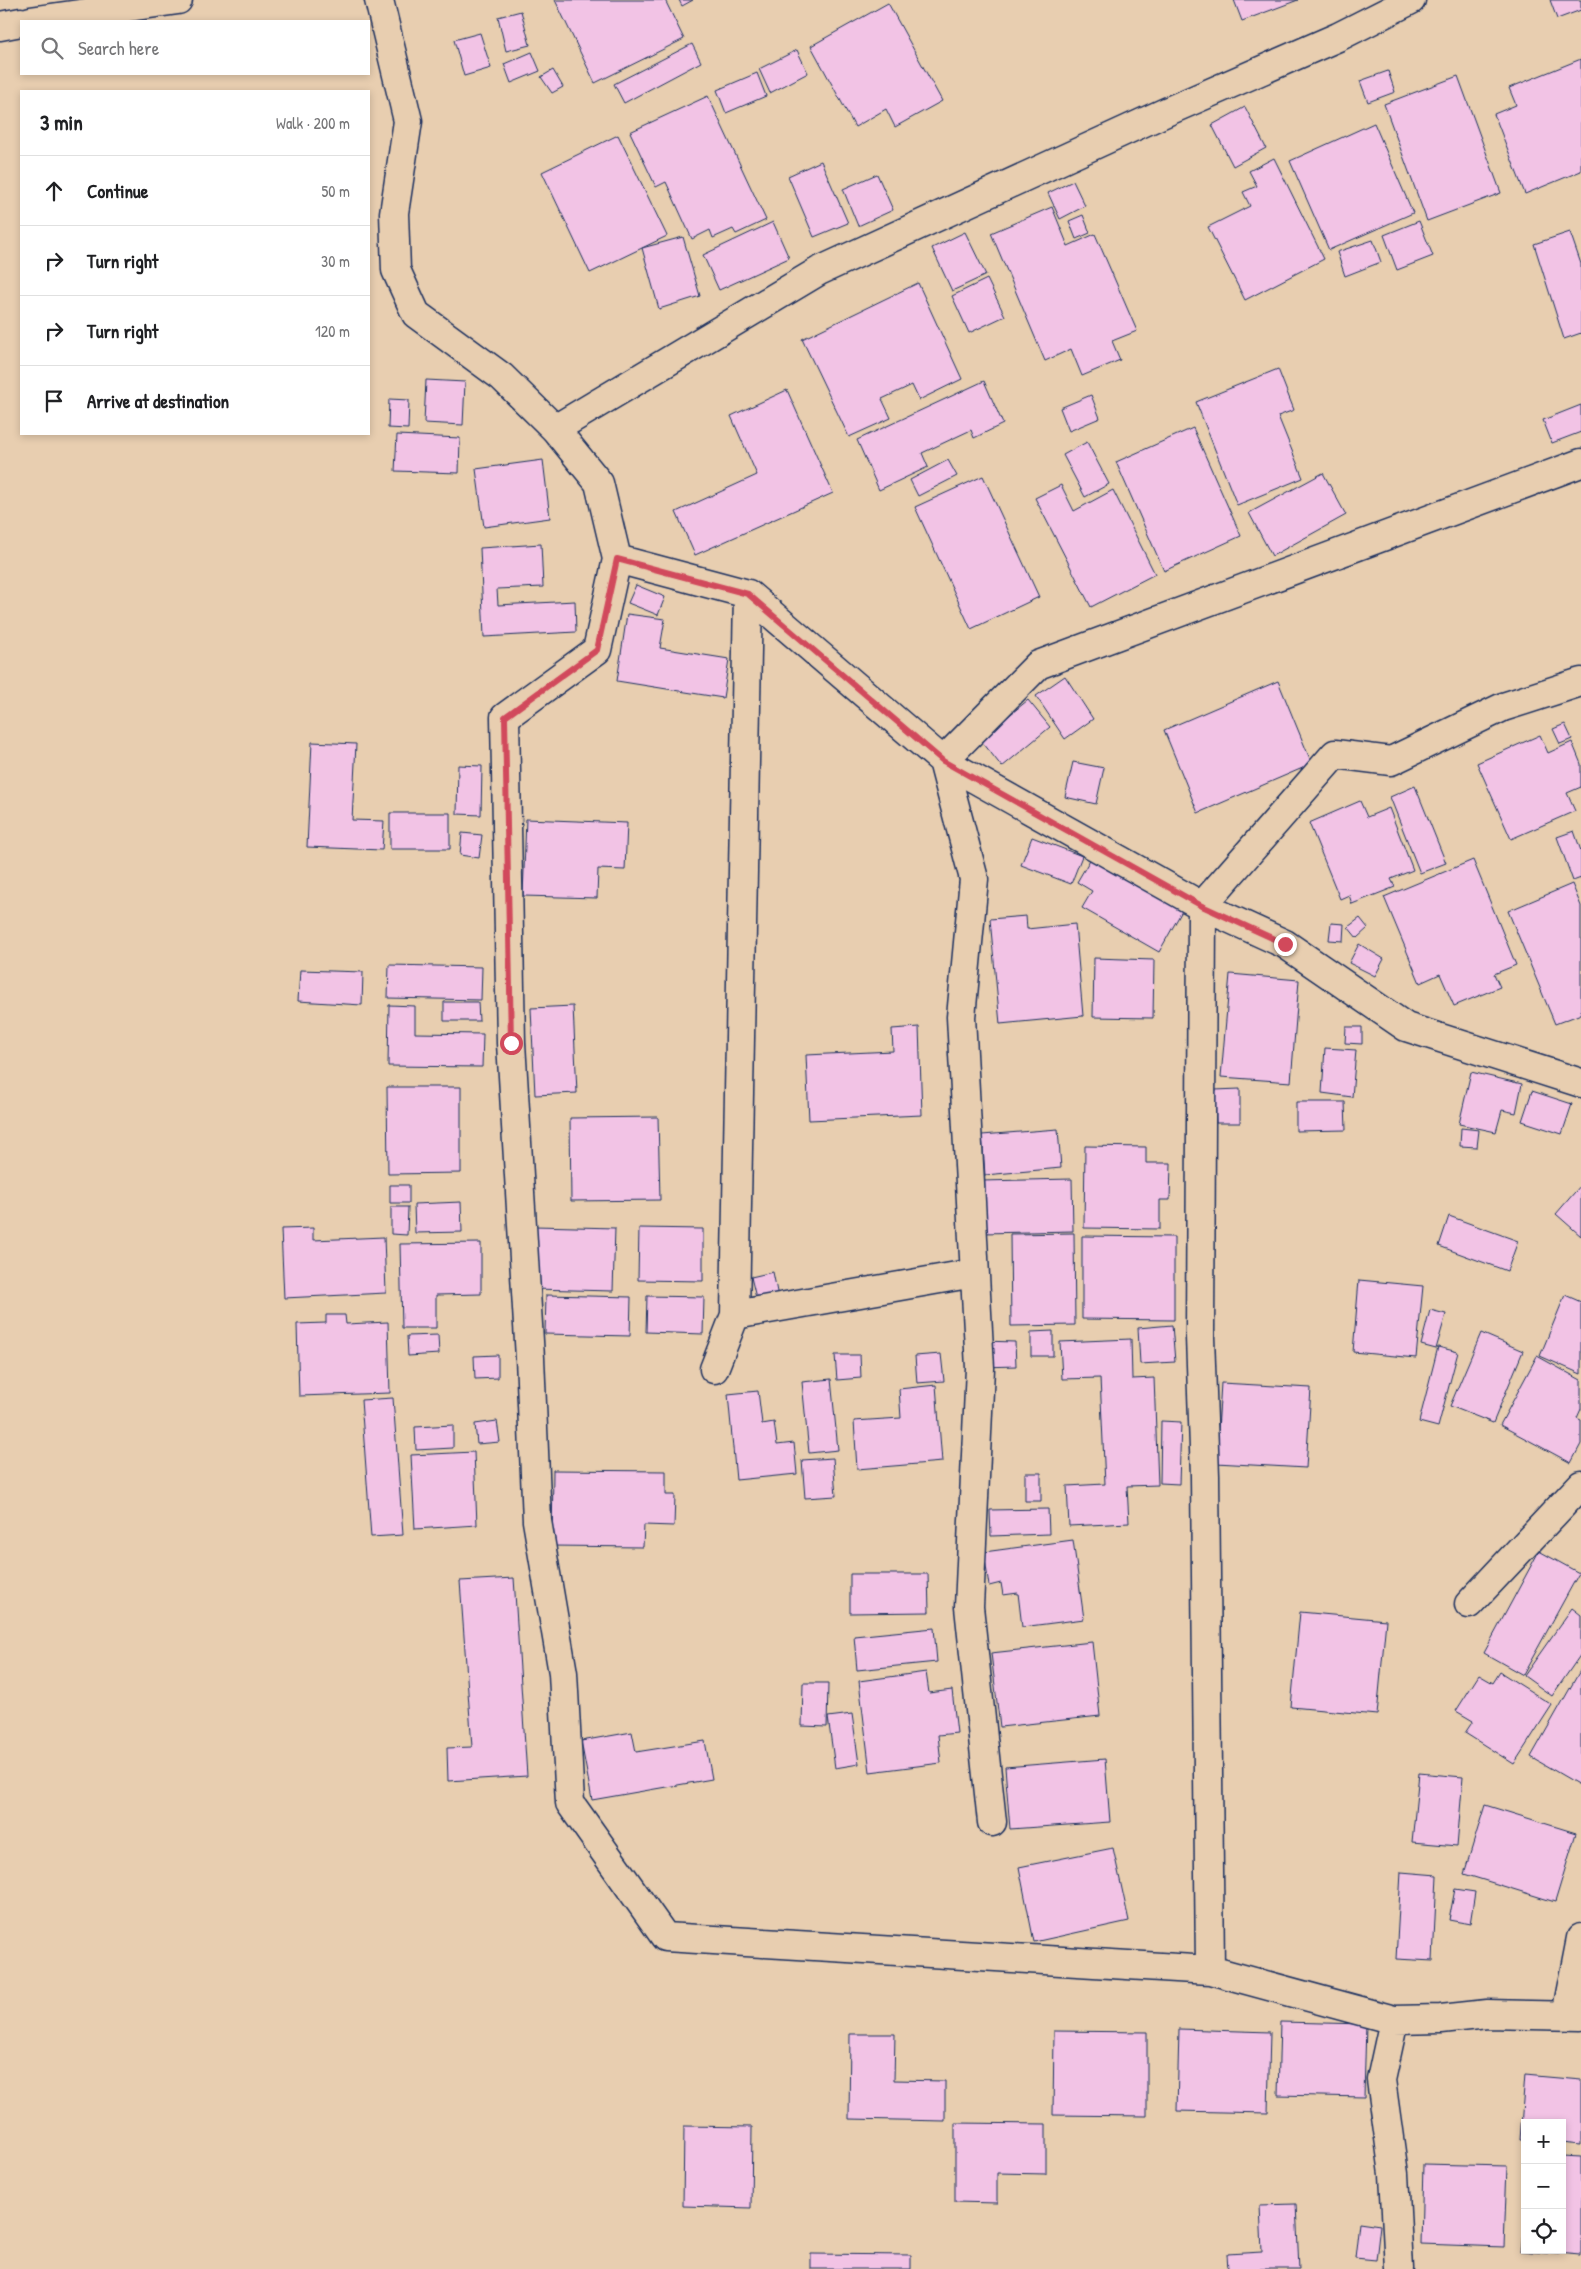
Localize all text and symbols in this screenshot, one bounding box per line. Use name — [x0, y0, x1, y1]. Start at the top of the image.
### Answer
search box — [20, 20, 370, 75]
icon: search — [38, 34, 66, 62]
text: Search here — [78, 35, 159, 61]
text: 3 min — [40, 108, 83, 137]
text: Walk · 200 m — [276, 112, 350, 134]
icon: ahead — [40, 177, 68, 205]
text: Continue — [87, 178, 148, 204]
text: 50 m — [322, 180, 350, 202]
icon: right — [40, 247, 68, 275]
text: Turn right — [87, 248, 158, 274]
text: 30 m — [321, 250, 350, 272]
icon: right — [40, 317, 68, 345]
text: Turn right — [87, 318, 158, 344]
text: 120 m — [315, 320, 350, 342]
icon: arrive — [40, 387, 68, 415]
text: Arrive at destination — [87, 388, 229, 414]
route end — [1274, 933, 1297, 956]
route start — [500, 1032, 523, 1055]
map controls — [1521, 2119, 1566, 2254]
button: + — [1521, 2119, 1566, 2164]
button: − — [1521, 2164, 1566, 2209]
button: locate — [1521, 2209, 1566, 2254]

